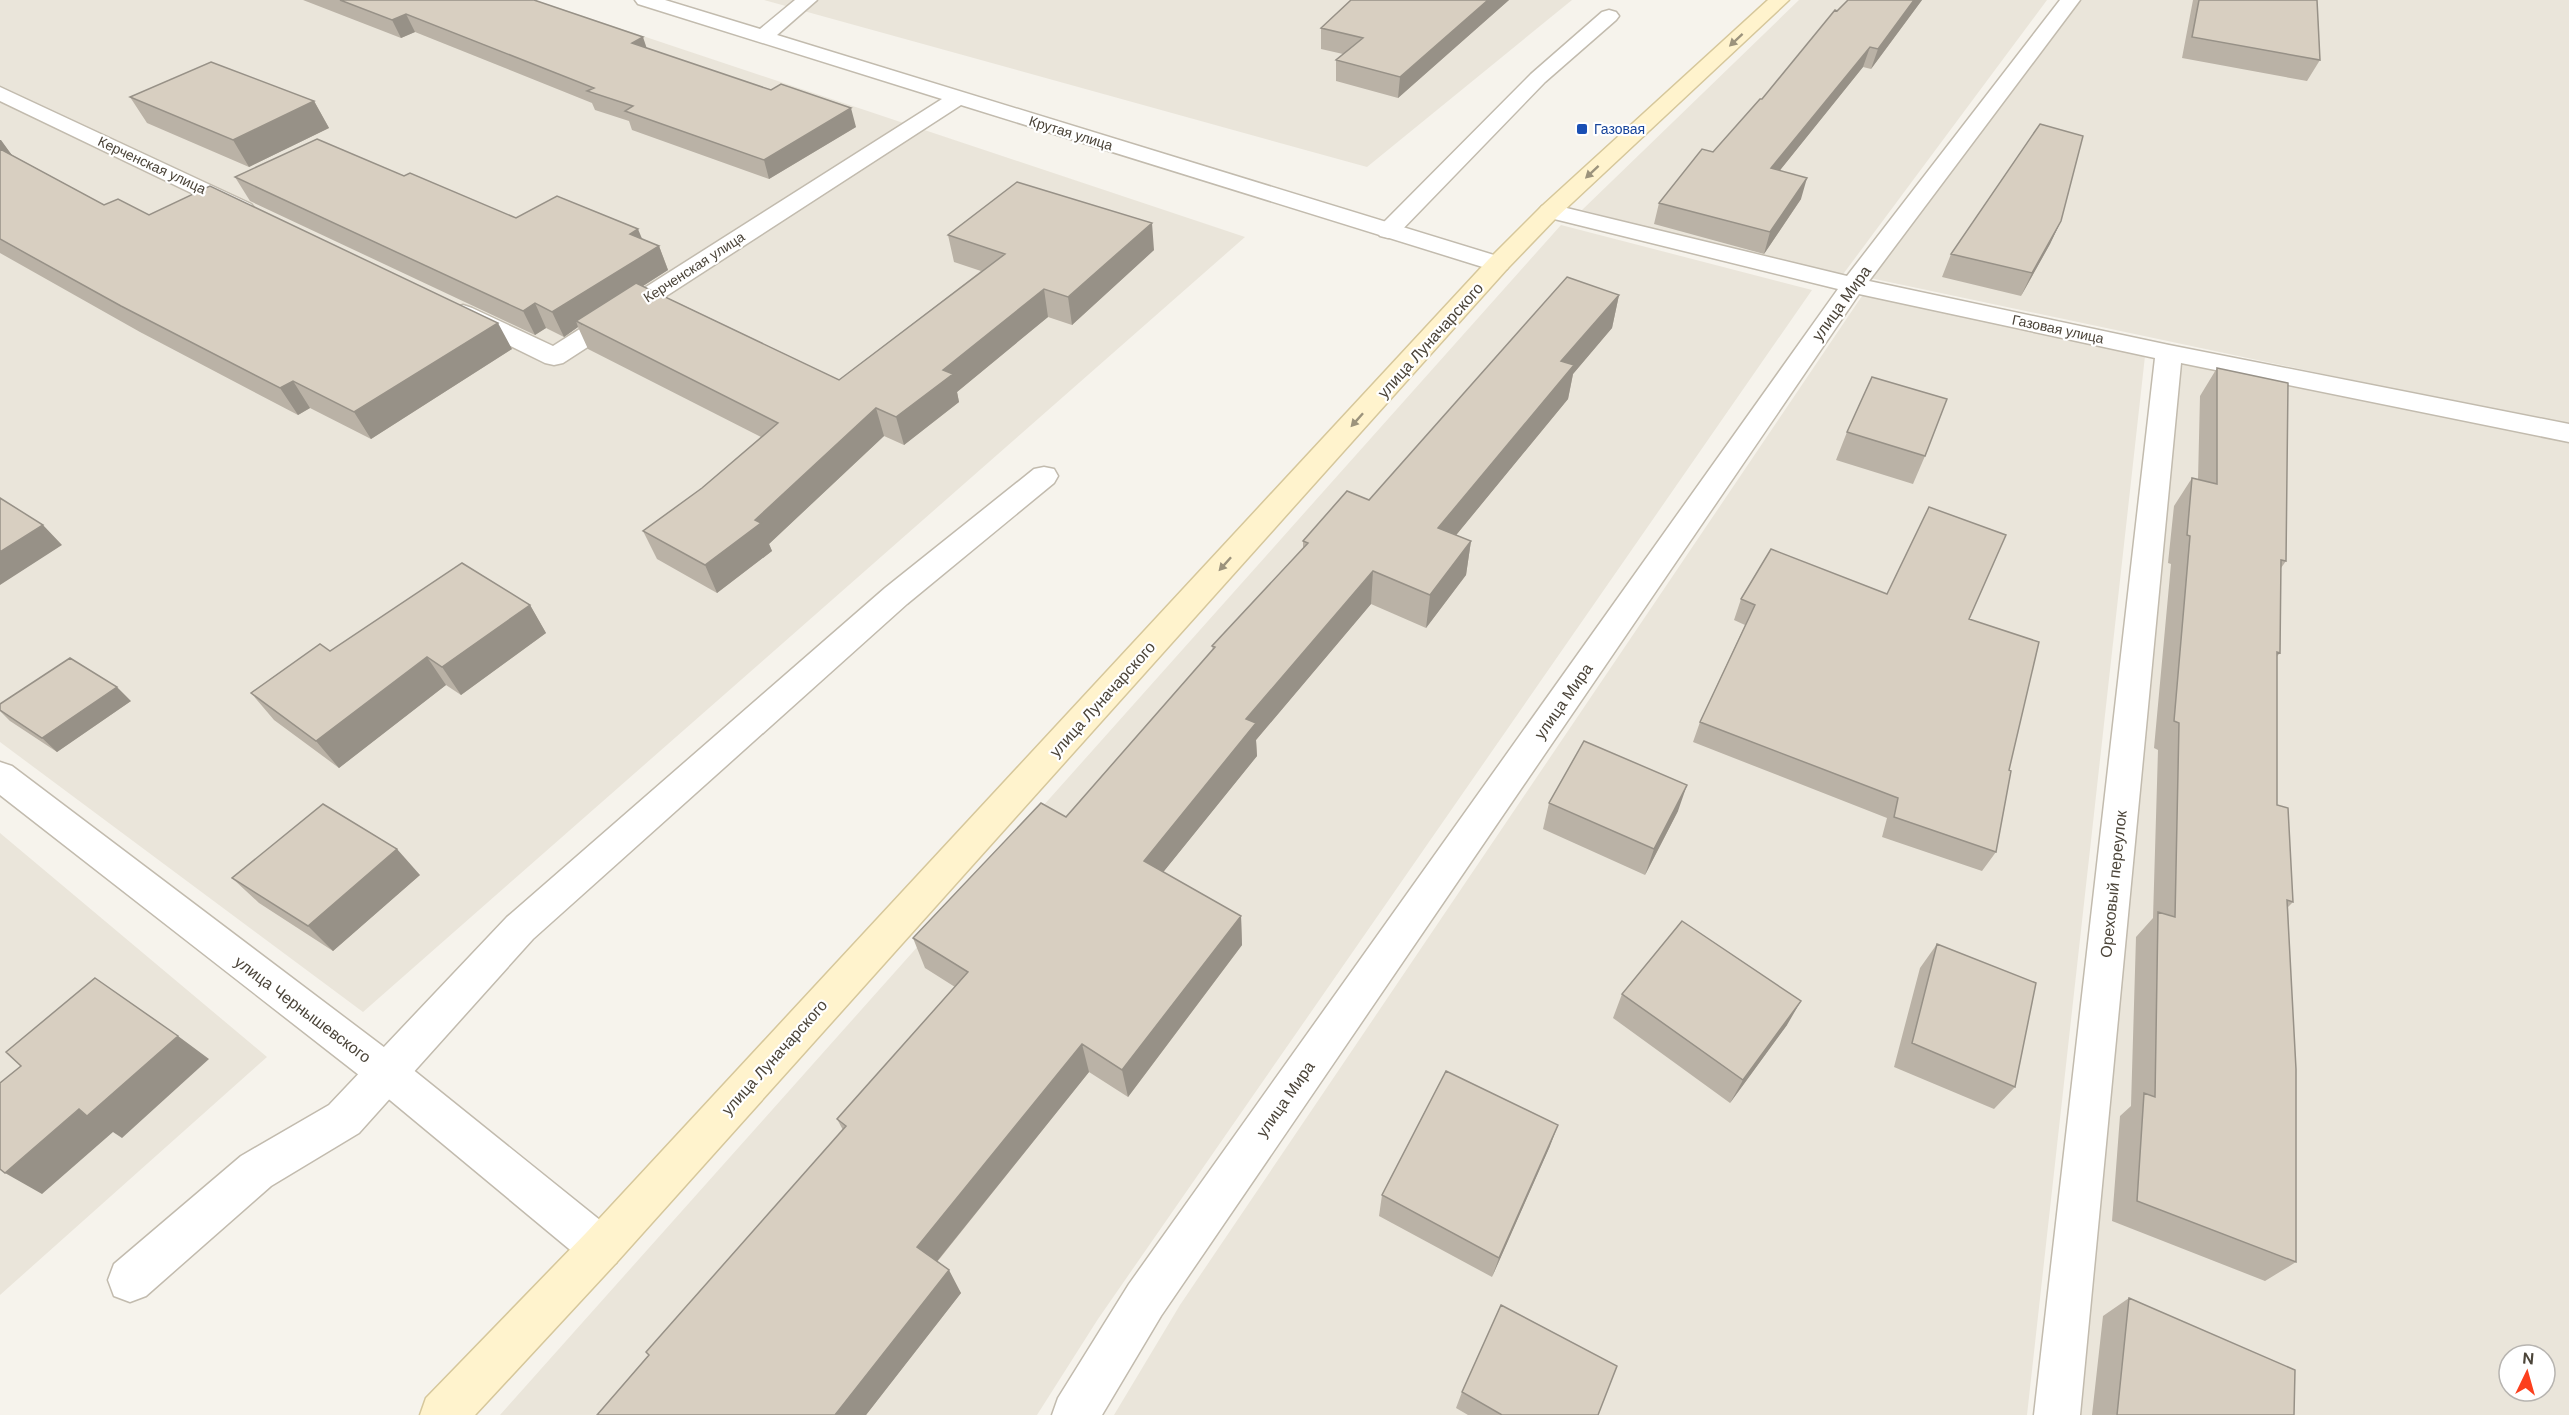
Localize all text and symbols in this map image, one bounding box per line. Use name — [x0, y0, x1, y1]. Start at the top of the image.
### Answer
one-way arrow — [1728, 33, 1743, 47]
street label: Крутая улица — [1027, 112, 1115, 154]
place label: Газовая — [1594, 120, 1645, 138]
marker: Газовая — [1575, 122, 1589, 136]
street label: Керченская улица — [95, 132, 209, 198]
one-way arrow — [1585, 165, 1600, 179]
street label: Керченская улица — [640, 227, 748, 306]
street label: улица Мира — [1807, 261, 1876, 345]
street label: улица Луначарского — [1373, 278, 1488, 403]
street label: Газовая улица — [2010, 310, 2106, 348]
one-way arrow — [1350, 412, 1364, 427]
one-way arrow — [1218, 556, 1232, 571]
street label: улица Луначарского — [1045, 637, 1160, 762]
street label: улица Мира — [1529, 659, 1597, 743]
street label: Ореховый переулок — [2095, 808, 2132, 959]
street label: улица Чернышевского — [230, 951, 375, 1068]
street label: улица Луначарского — [717, 995, 832, 1120]
street label: улица Мира — [1251, 1057, 1319, 1141]
north arrow — [2497, 1343, 2557, 1403]
text: N — [2522, 1348, 2535, 1370]

